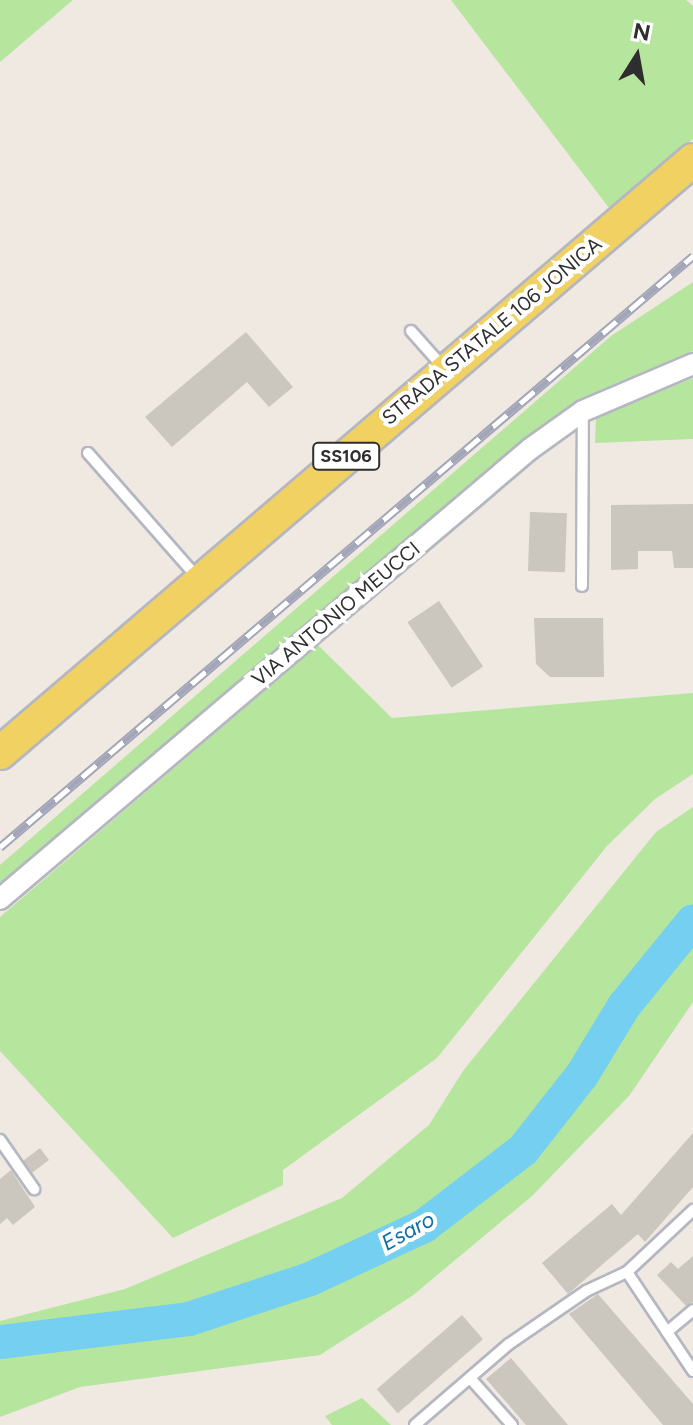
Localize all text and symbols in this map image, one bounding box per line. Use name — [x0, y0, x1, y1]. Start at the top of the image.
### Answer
north arrow — [597, 16, 677, 96]
text: N — [631, 17, 653, 47]
street label: STRADA STATALE 106 JONICA — [377, 232, 607, 430]
road number: SS106 — [312, 442, 380, 470]
street label: VIA ANTONIO MEUCCI — [247, 537, 425, 691]
water label: Esaro — [377, 1206, 439, 1256]

